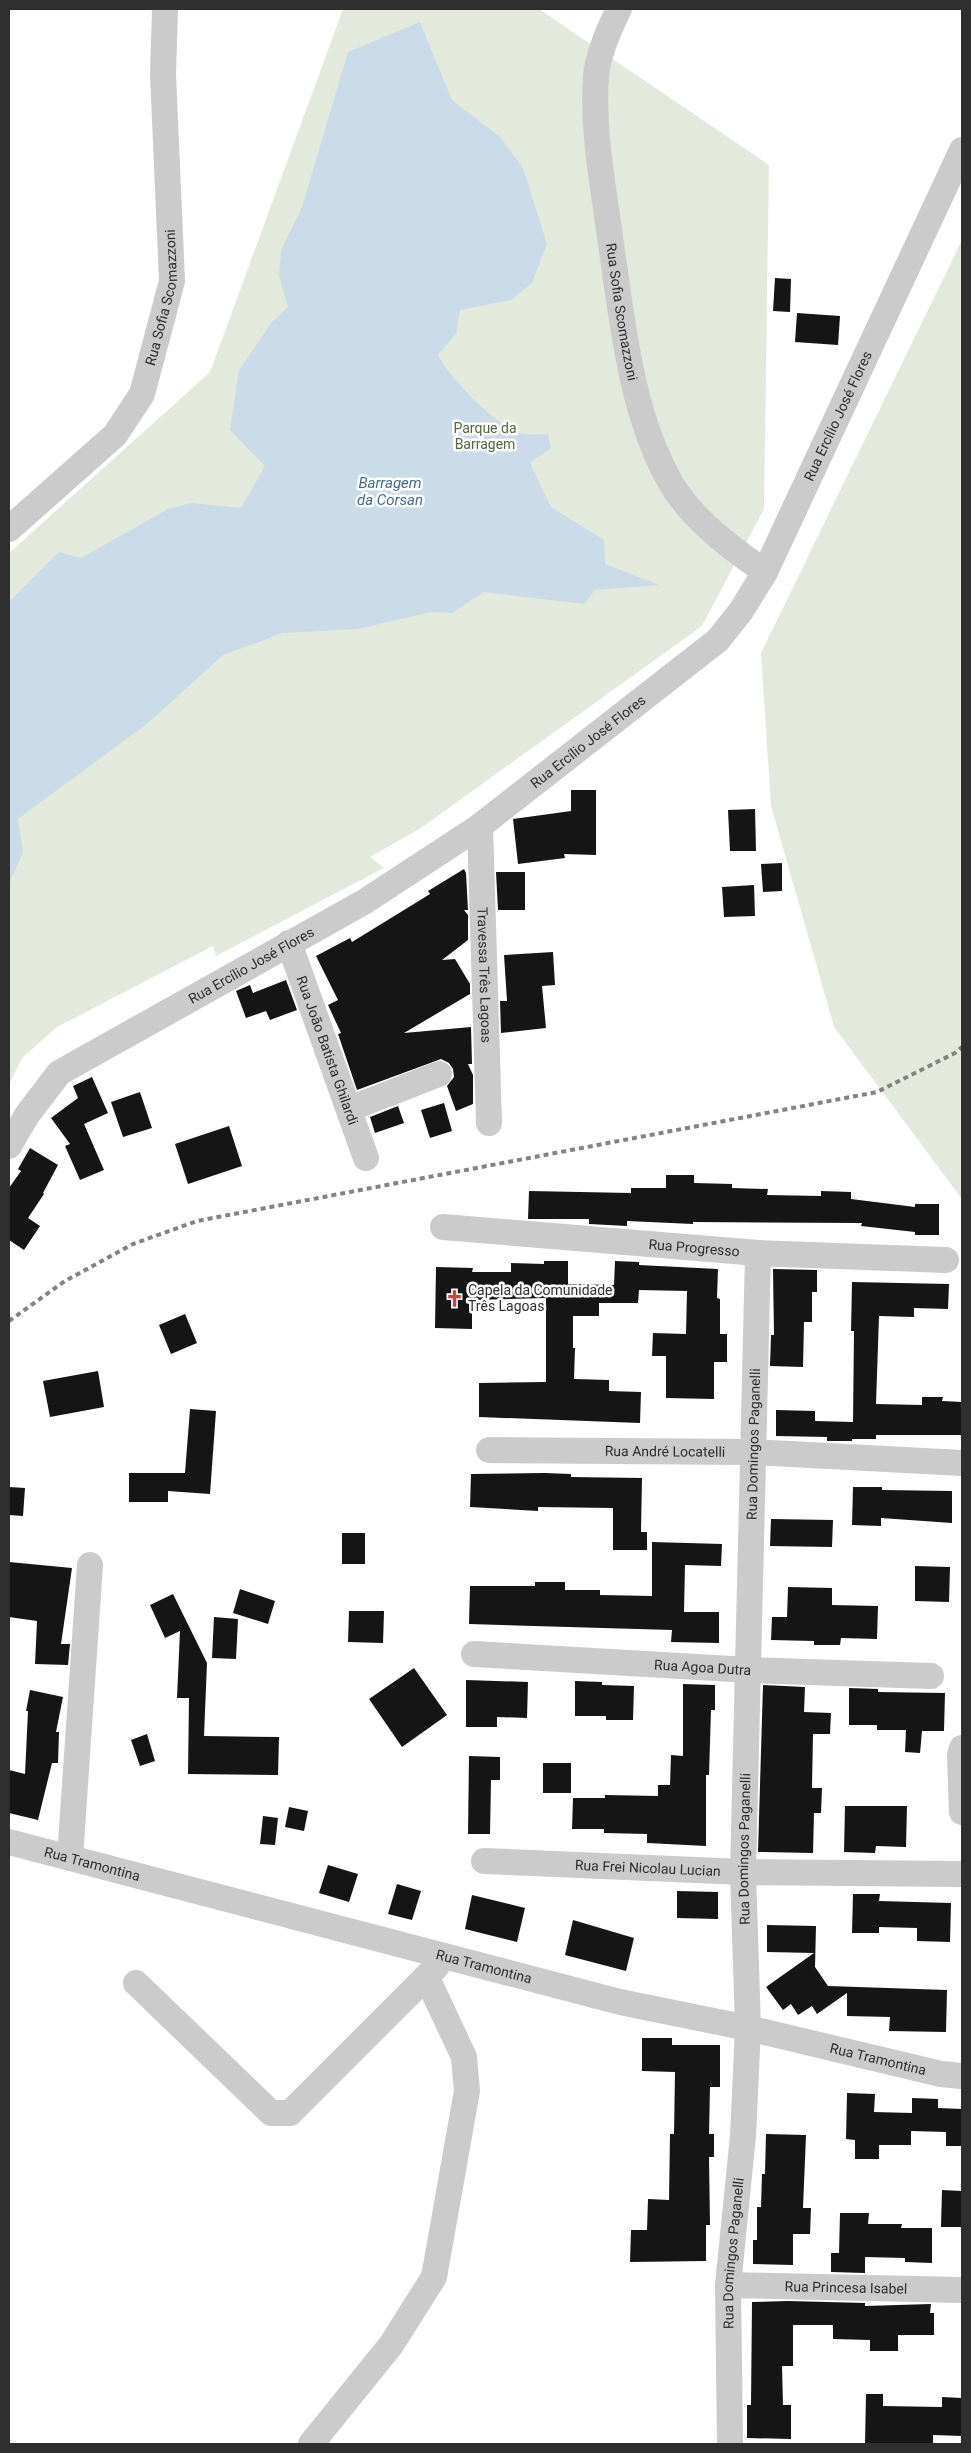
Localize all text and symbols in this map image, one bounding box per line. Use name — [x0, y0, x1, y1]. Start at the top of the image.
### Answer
street label: Rua Sofia Scomazzoni — [142, 229, 180, 367]
street label: Rua Sofia Scomazzoni — [603, 242, 641, 382]
street label: Rua Ercílio José Flores — [801, 349, 875, 483]
park label: Parque da Barragem — [453, 420, 517, 452]
water label: Barragem da Corsan — [357, 474, 423, 509]
street label: Rua Ercílio José Flores — [527, 692, 649, 791]
street label: Travessa Três Lagoas — [474, 907, 495, 1043]
street label: Rua Ercílio José Flores — [186, 924, 317, 1007]
street label: Rua João Batista Ghilardi — [293, 974, 361, 1127]
street label: Rua Progresso — [648, 1236, 740, 1259]
place label: Capela da Comunidade Três Lagoas — [468, 1282, 613, 1314]
church icon: Capela da Comunidade Três Lagoas — [444, 1288, 464, 1308]
street label: Rua Domingos Paganelli — [744, 1368, 763, 1520]
street label: Rua André Locatelli — [605, 1443, 725, 1460]
street label: Rua Agoa Dutra — [654, 1656, 752, 1678]
street label: Rua Domingos Paganelli — [735, 1773, 753, 1925]
street label: Rua Tramontina — [43, 1844, 142, 1884]
street label: Rua Frei Nicolau Lucian — [575, 1857, 721, 1879]
street label: Rua Tramontina — [434, 1946, 534, 1987]
street label: Rua Tramontina — [828, 2040, 928, 2078]
street label: Rua Domingos Paganelli — [720, 2177, 747, 2329]
street label: Rua Princesa Isabel — [784, 2278, 907, 2297]

